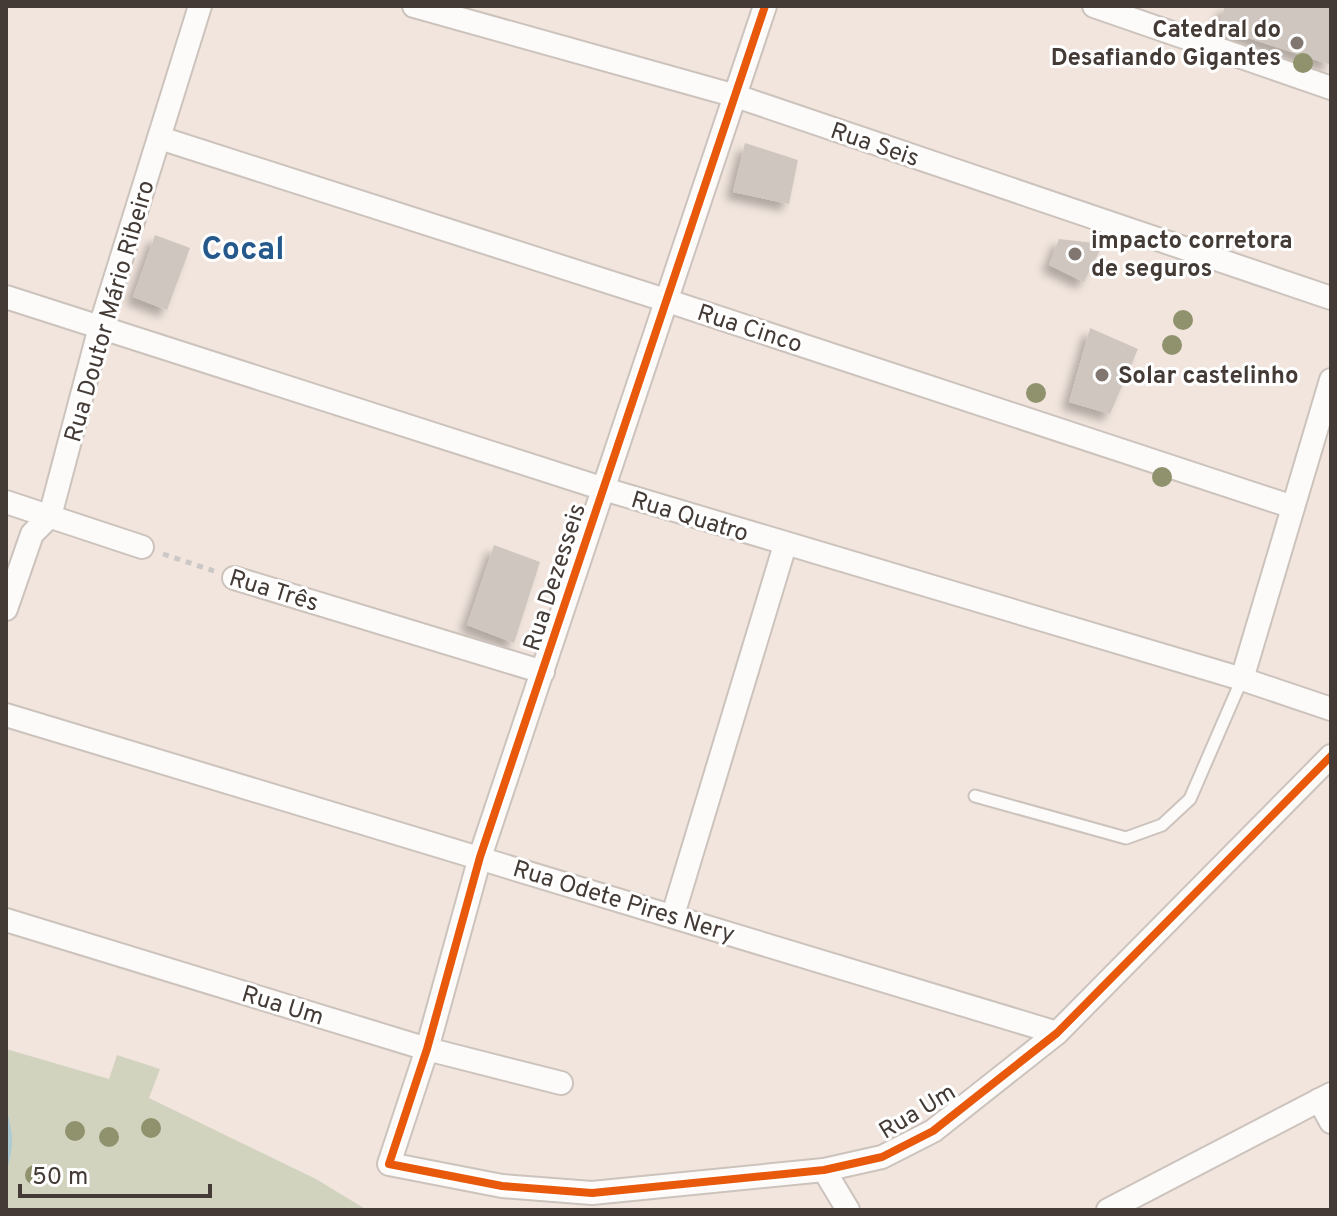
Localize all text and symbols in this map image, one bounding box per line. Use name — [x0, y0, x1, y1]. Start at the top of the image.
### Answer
place label: Catedral do Desafiando Gigantes — [1051, 16, 1281, 74]
marker: Catedral do Desafiando Gigantes — [1288, 34, 1306, 52]
street label: Rua Seis — [826, 117, 923, 175]
street label: Rua Doutor Mário Ribeiro — [59, 177, 163, 446]
place label: impacto corretora de seguros — [1091, 227, 1293, 285]
district label: Cocal — [202, 231, 284, 271]
marker: impacto corretora de seguros — [1066, 245, 1084, 263]
street label: Rua Cinco — [693, 299, 806, 361]
place label: Solar castelinho — [1118, 362, 1299, 392]
marker: Solar castelinho — [1093, 366, 1111, 384]
street label: Rua Quatro — [627, 486, 752, 550]
street label: Rua Dezesseis — [518, 500, 594, 655]
street label: Rua Três — [225, 564, 322, 620]
street label: Rua Odete Pires Nery — [509, 855, 738, 951]
street label: Rua Um — [238, 980, 327, 1034]
street label: Rua Um — [874, 1078, 962, 1147]
scale bar — [20, 1148, 210, 1198]
text: 50 m — [32, 1163, 88, 1193]

